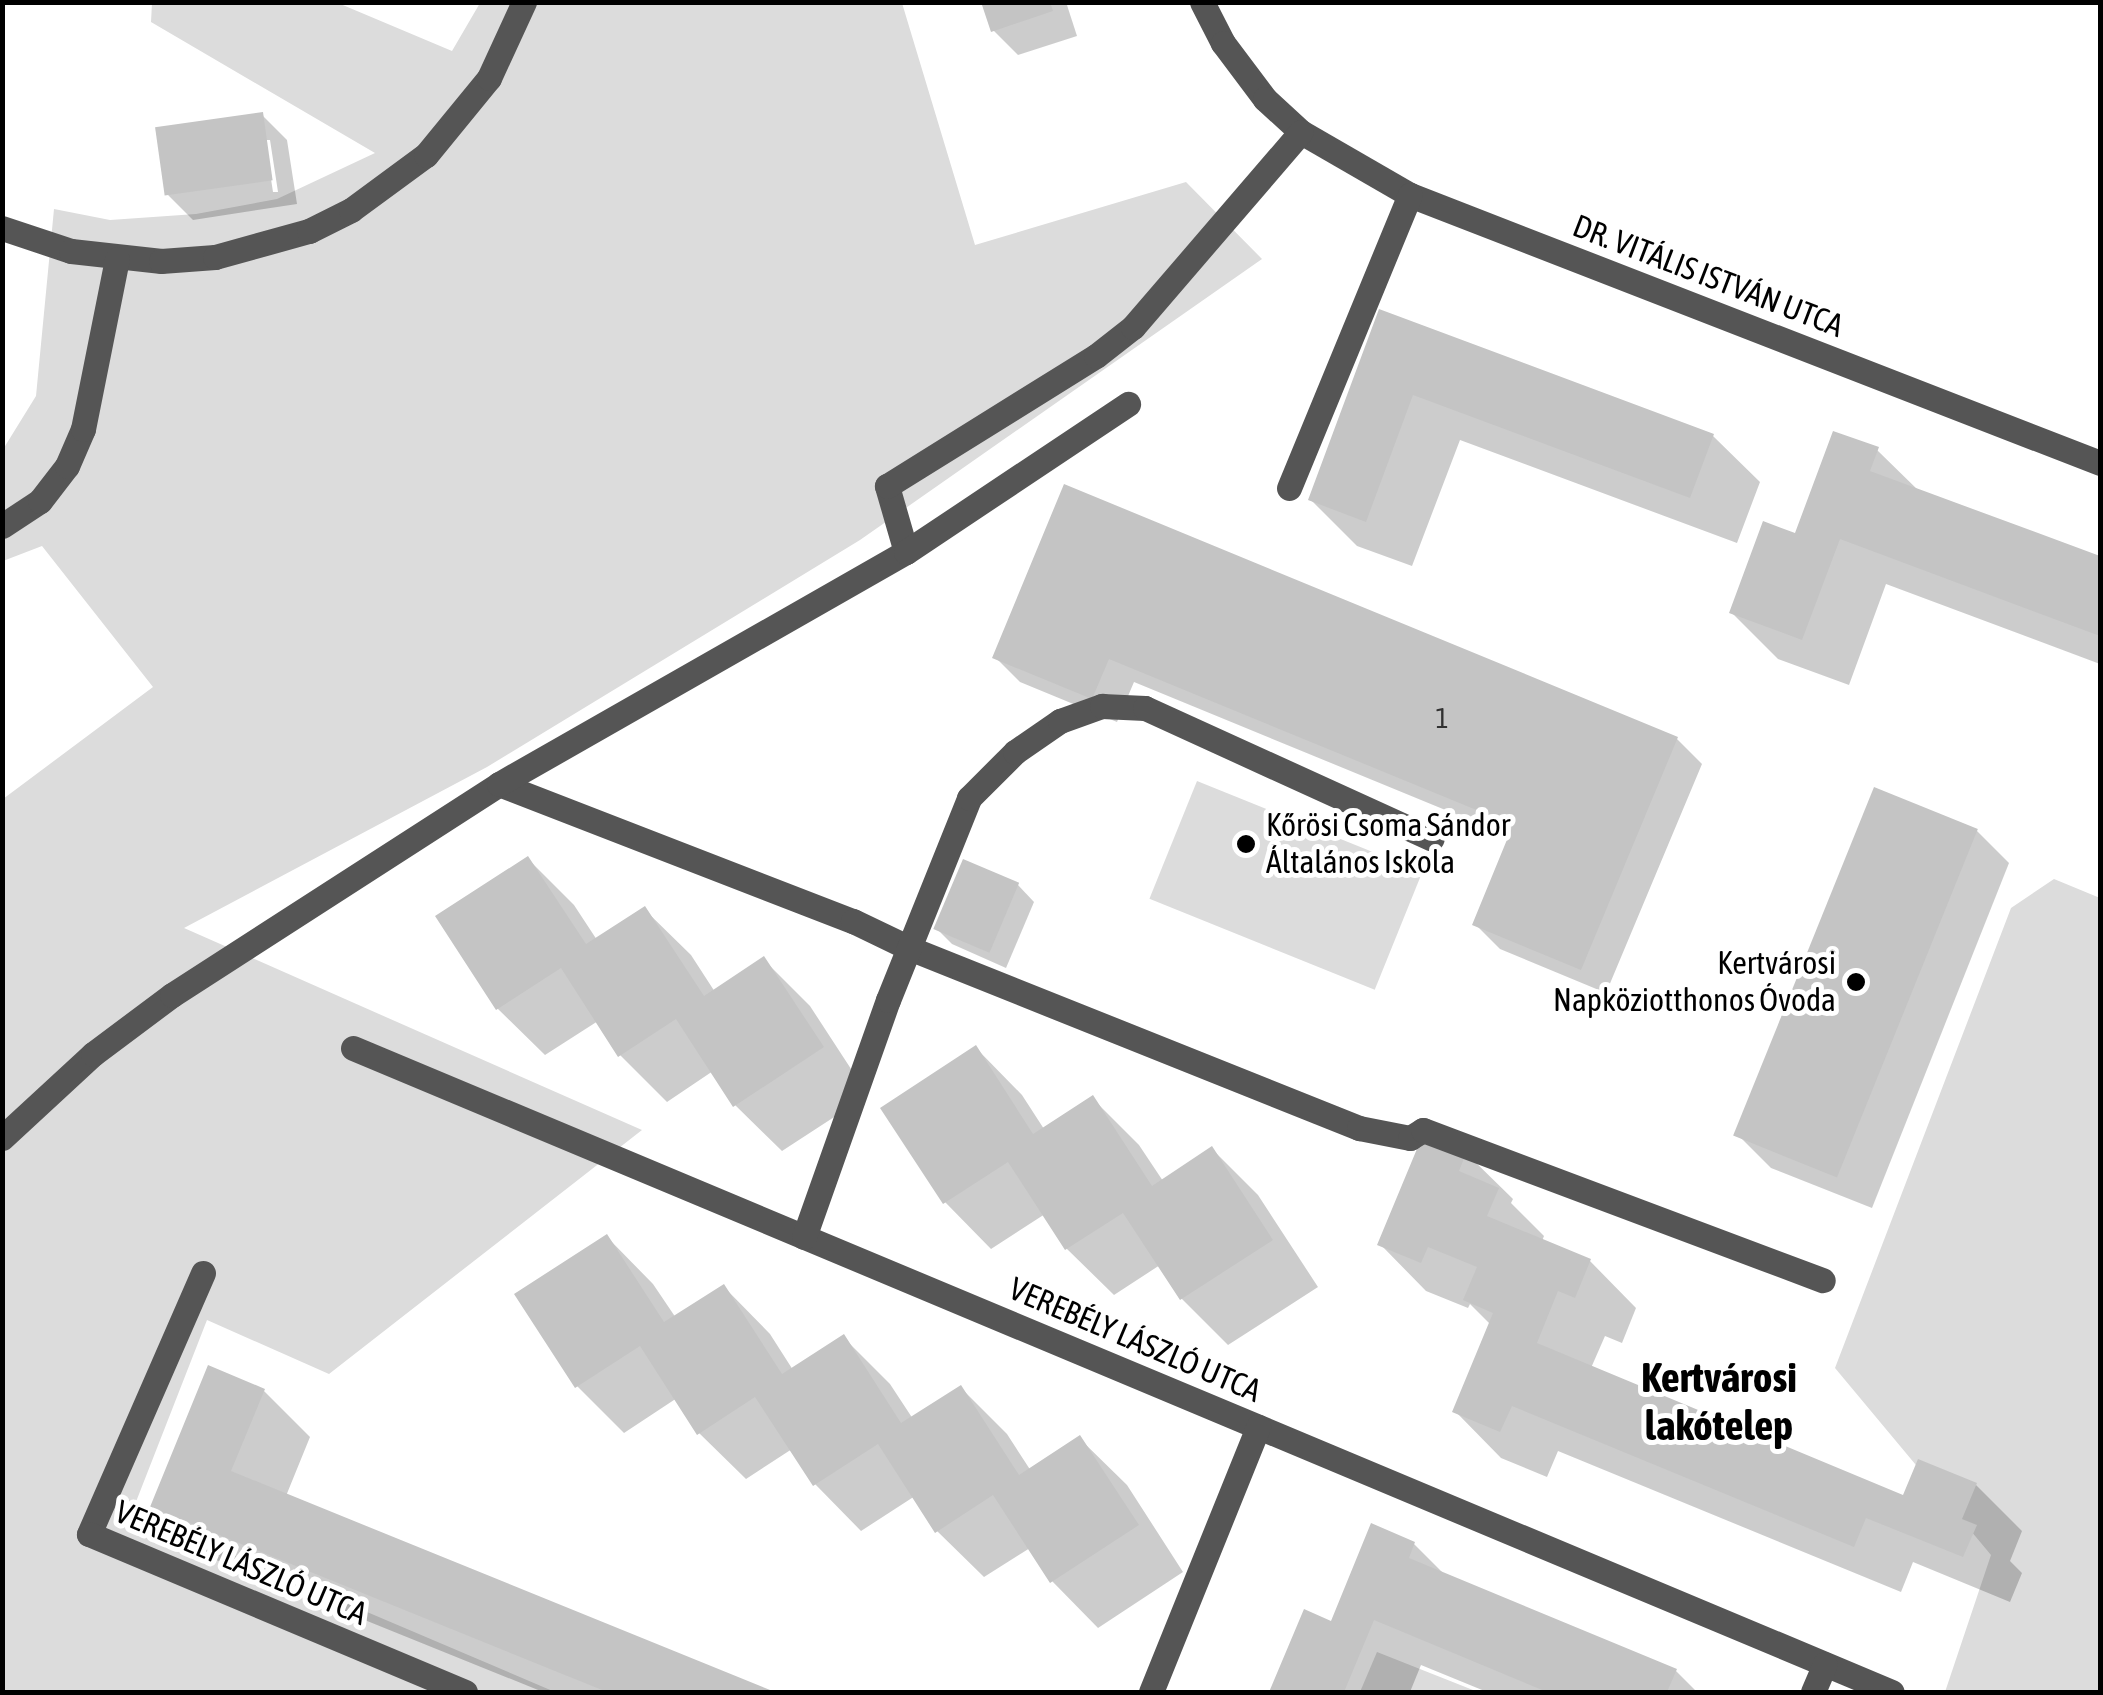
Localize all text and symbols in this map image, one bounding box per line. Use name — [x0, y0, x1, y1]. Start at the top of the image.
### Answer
street label: DR. VITÁLIS ISTVÁN UTCA — [1567, 207, 1849, 345]
house number: 1 — [1435, 701, 1449, 735]
place label: Kőrösi Csoma Sándor Általános Iskola — [1266, 807, 1510, 882]
marker: Kőrösi Csoma Sándor Általános Iskola — [1235, 833, 1257, 855]
place label: Kertvárosi Napköziotthonos Óvoda — [1553, 945, 1836, 1020]
marker: Kertvárosi Napköziotthonos Óvoda — [1845, 971, 1867, 993]
street label: VEREBÉLY LÁSZLÓ UTCA — [1003, 1270, 1267, 1410]
district label: Kertvárosi lakótelep — [1641, 1352, 1797, 1450]
street label: VEREBÉLY LÁSZLÓ UTCA — [109, 1493, 373, 1633]

